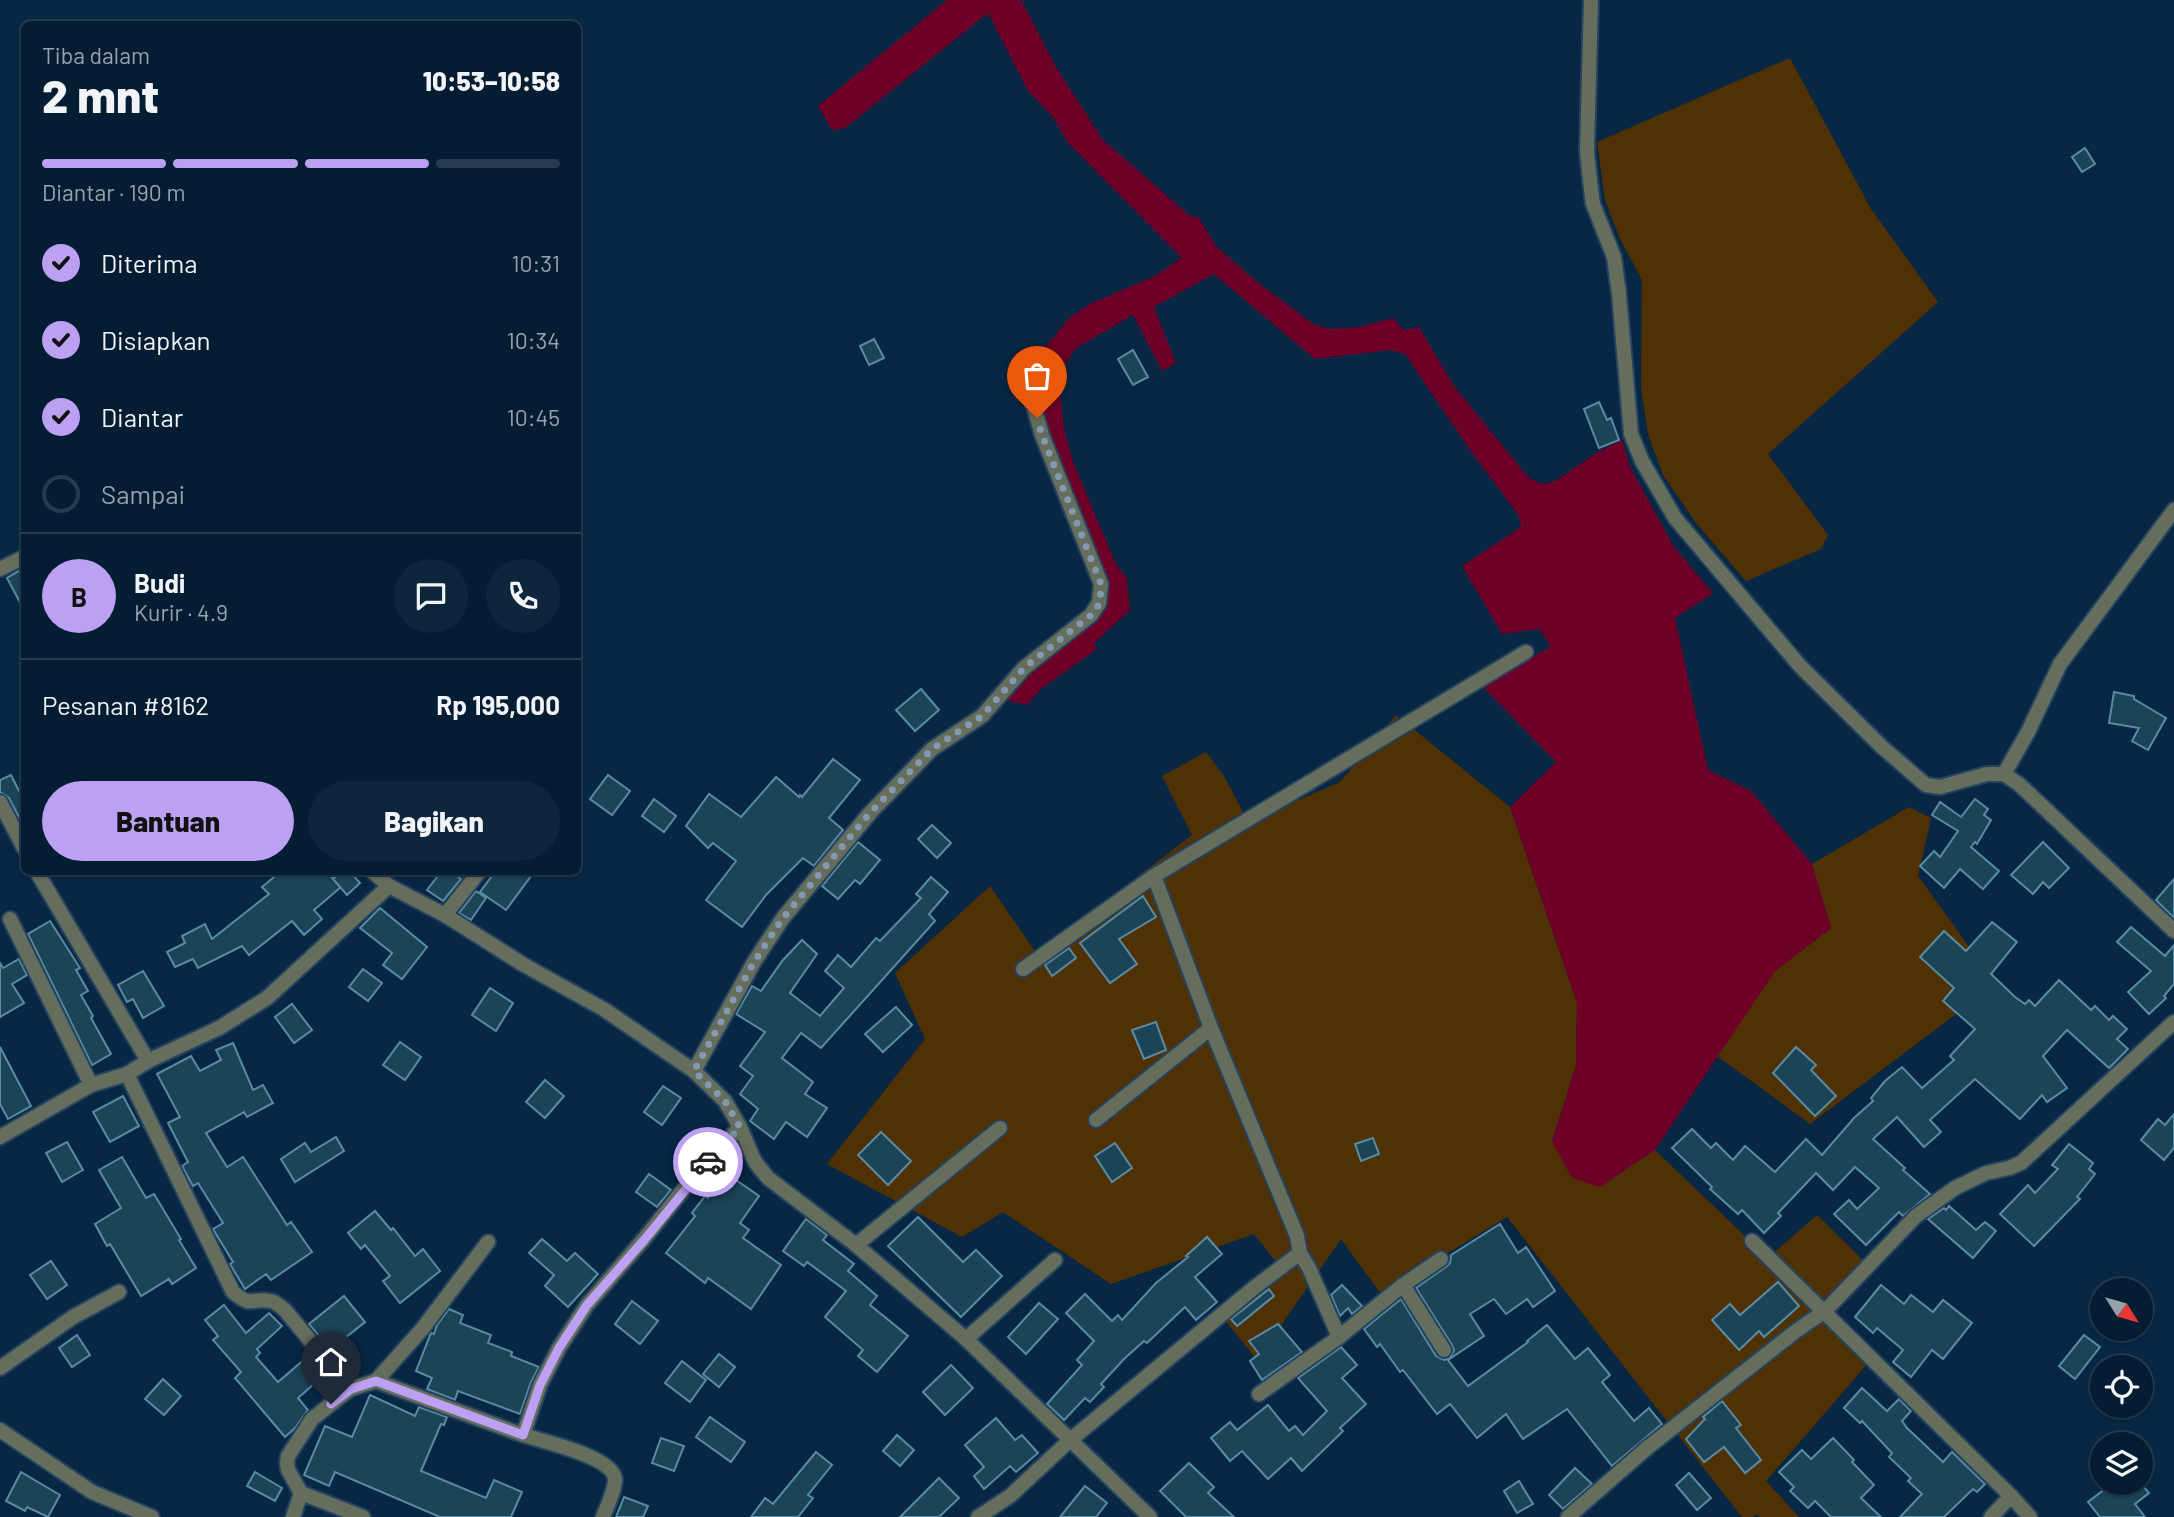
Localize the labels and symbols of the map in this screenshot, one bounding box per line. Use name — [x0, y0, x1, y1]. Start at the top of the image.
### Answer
pin — [1007, 346, 1067, 418]
courier — [673, 1127, 743, 1197]
north arrow — [2090, 1278, 2152, 1340]
pin — [301, 1332, 361, 1404]

